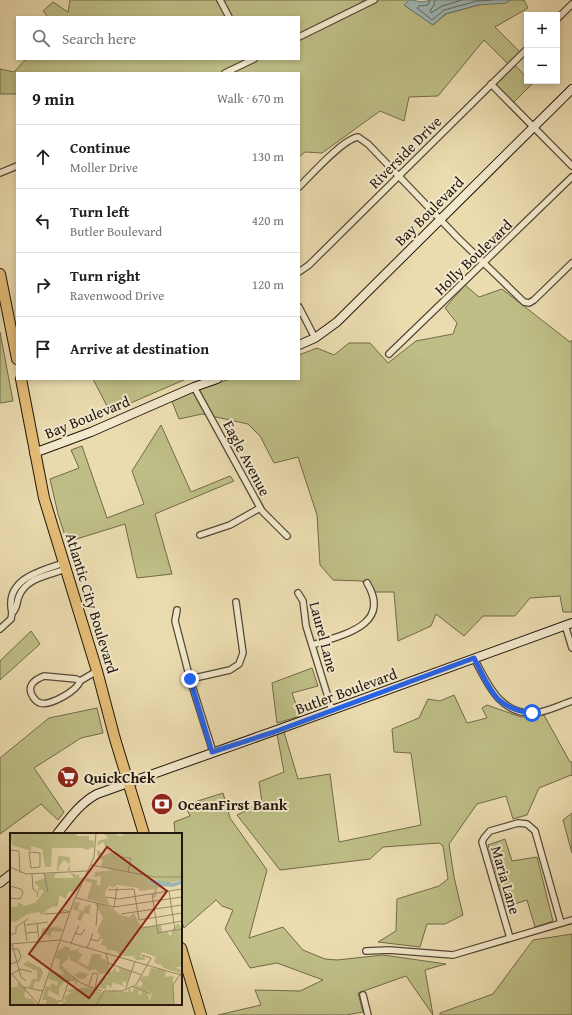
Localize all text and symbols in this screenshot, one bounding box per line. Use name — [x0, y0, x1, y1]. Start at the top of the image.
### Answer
map controls — [524, 12, 560, 84]
button: + — [524, 12, 560, 48]
search box — [16, 16, 300, 60]
icon: search — [30, 27, 52, 49]
text: Search here — [62, 28, 136, 49]
button: − — [524, 48, 560, 84]
text: 9 min — [32, 86, 74, 111]
text: Walk · 670 m — [217, 89, 284, 108]
street label: Riverside Drive — [364, 111, 446, 193]
text: Continue — [70, 137, 131, 158]
icon: ahead — [32, 146, 54, 168]
text: 130 m — [252, 147, 284, 166]
text: Moller Drive — [70, 158, 138, 177]
street label: Bay Boulevard — [390, 172, 468, 250]
text: Turn left — [70, 201, 129, 222]
icon: left — [32, 210, 54, 232]
text: 420 m — [252, 211, 284, 230]
street label: Holly Boulevard — [430, 214, 516, 300]
text: Butler Boulevard — [70, 222, 162, 241]
text: Turn right — [70, 265, 141, 286]
icon: right — [32, 274, 54, 296]
text: 120 m — [252, 275, 284, 294]
text: Ravenwood Drive — [70, 286, 164, 305]
icon: arrive — [32, 338, 54, 360]
text: Arrive at destination — [70, 338, 209, 359]
street label: Bay Boulevard — [41, 390, 133, 444]
street label: Eagle Avenue — [218, 417, 276, 499]
street label: Atlantic City Boulevard — [61, 530, 123, 676]
street label: Laurel Lane — [304, 599, 344, 675]
street label: Butler Boulevard — [292, 663, 400, 719]
route end — [181, 670, 199, 688]
route start — [523, 704, 541, 722]
supermarket icon: QuickChek — [55, 764, 81, 790]
place label: QuickChek — [84, 767, 156, 788]
bank icon: OceanFirst Bank — [149, 791, 175, 817]
place label: OceanFirst Bank — [178, 794, 288, 815]
inset map — [10, 833, 182, 1005]
street label: Maria Lane — [486, 843, 526, 917]

